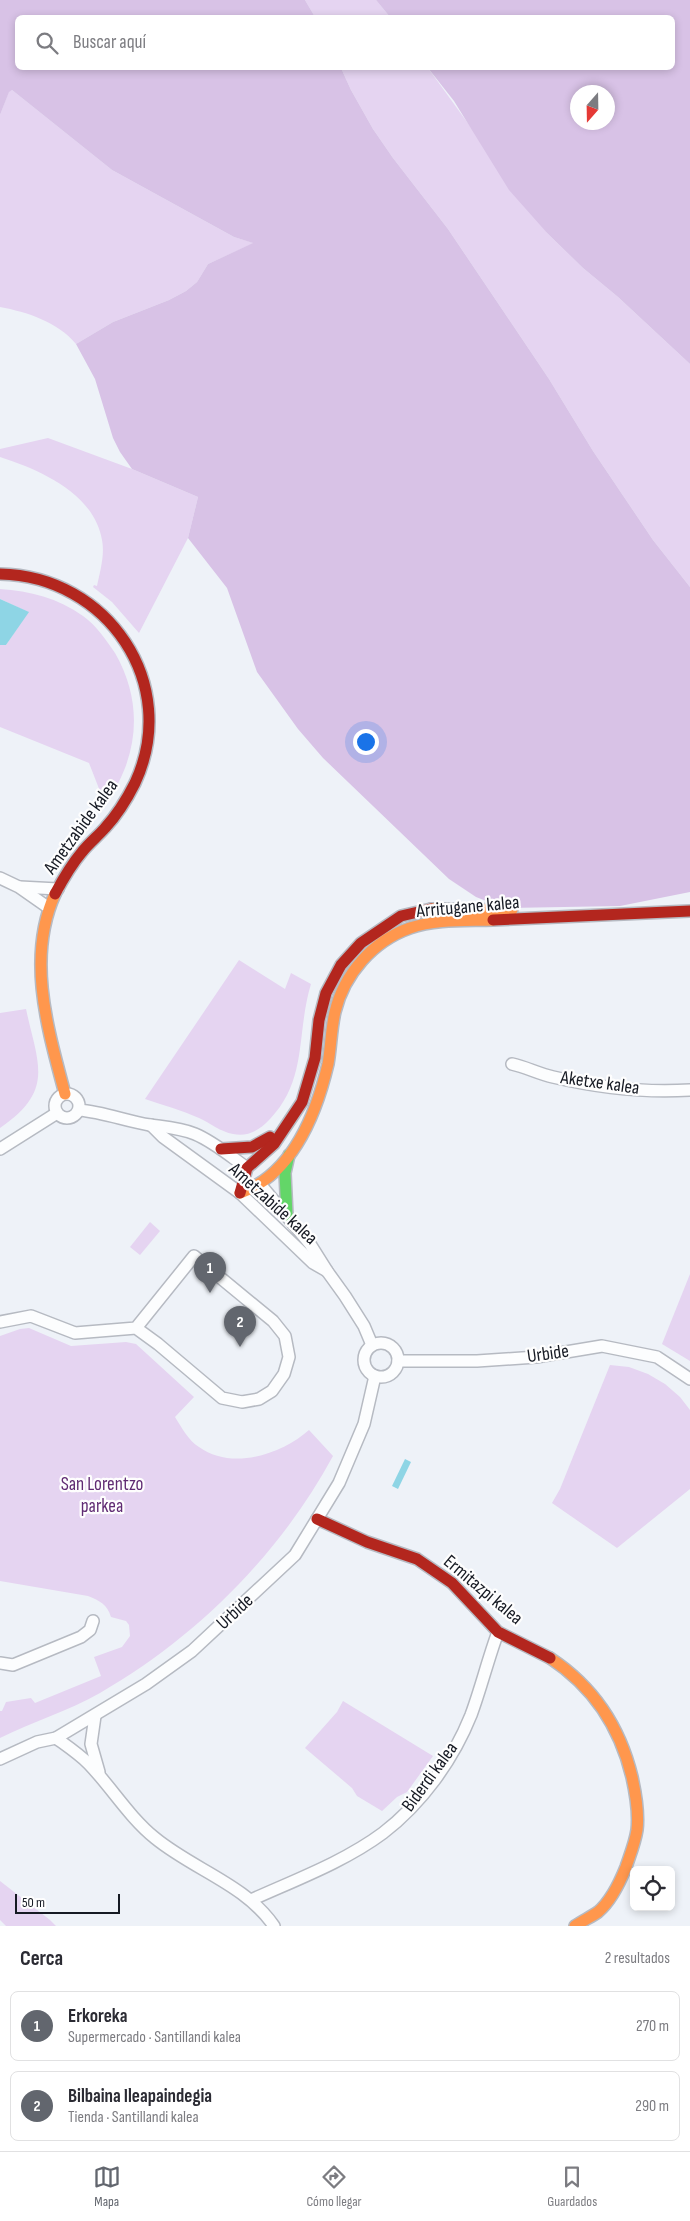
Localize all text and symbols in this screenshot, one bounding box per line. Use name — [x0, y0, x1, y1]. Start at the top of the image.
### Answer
search box — [15, 15, 675, 70]
icon: search — [33, 29, 61, 57]
text: Buscar aquí — [73, 31, 146, 54]
north arrow — [570, 85, 615, 130]
your location — [353, 729, 379, 755]
street label: Ametzabide kalea — [38, 775, 123, 880]
street label: Arritugane kalea — [415, 891, 520, 923]
street label: Aketxe kalea — [558, 1066, 641, 1100]
street label: Ametzabide kalea — [223, 1158, 322, 1250]
pin: 1 — [194, 1252, 226, 1293]
pin: 2 — [224, 1306, 256, 1347]
street label: Urbide — [526, 1340, 570, 1368]
park label: San Lorentzo parkea — [61, 1473, 143, 1518]
street label: Ermitazpi kalea — [439, 1550, 527, 1630]
street label: Urbide — [212, 1589, 258, 1635]
street label: Biderdi kalea — [397, 1738, 463, 1816]
map controls — [630, 1866, 675, 1911]
button: locate — [630, 1866, 675, 1911]
scale bar — [15, 1891, 120, 1914]
text: 50 m — [22, 1894, 45, 1911]
text: Cerca — [20, 1946, 63, 1971]
text: 2 resultados — [605, 1949, 670, 1968]
text: Erkoreka — [68, 2005, 128, 2028]
text: 1 — [34, 2017, 40, 2036]
text: 270 m — [636, 2017, 669, 2036]
text: Supermercado · Santillandi kalea — [68, 2028, 241, 2047]
text: Bilbaina Ileapaindegia — [68, 2085, 212, 2108]
text: 2 — [33, 2097, 41, 2116]
text: 290 m — [635, 2097, 669, 2116]
text: Tienda · Santillandi kalea — [68, 2108, 199, 2127]
tab: Mapa — [93, 2163, 121, 2210]
tab: Cómo llegar — [306, 2163, 362, 2210]
tab: Guardados — [547, 2163, 597, 2210]

